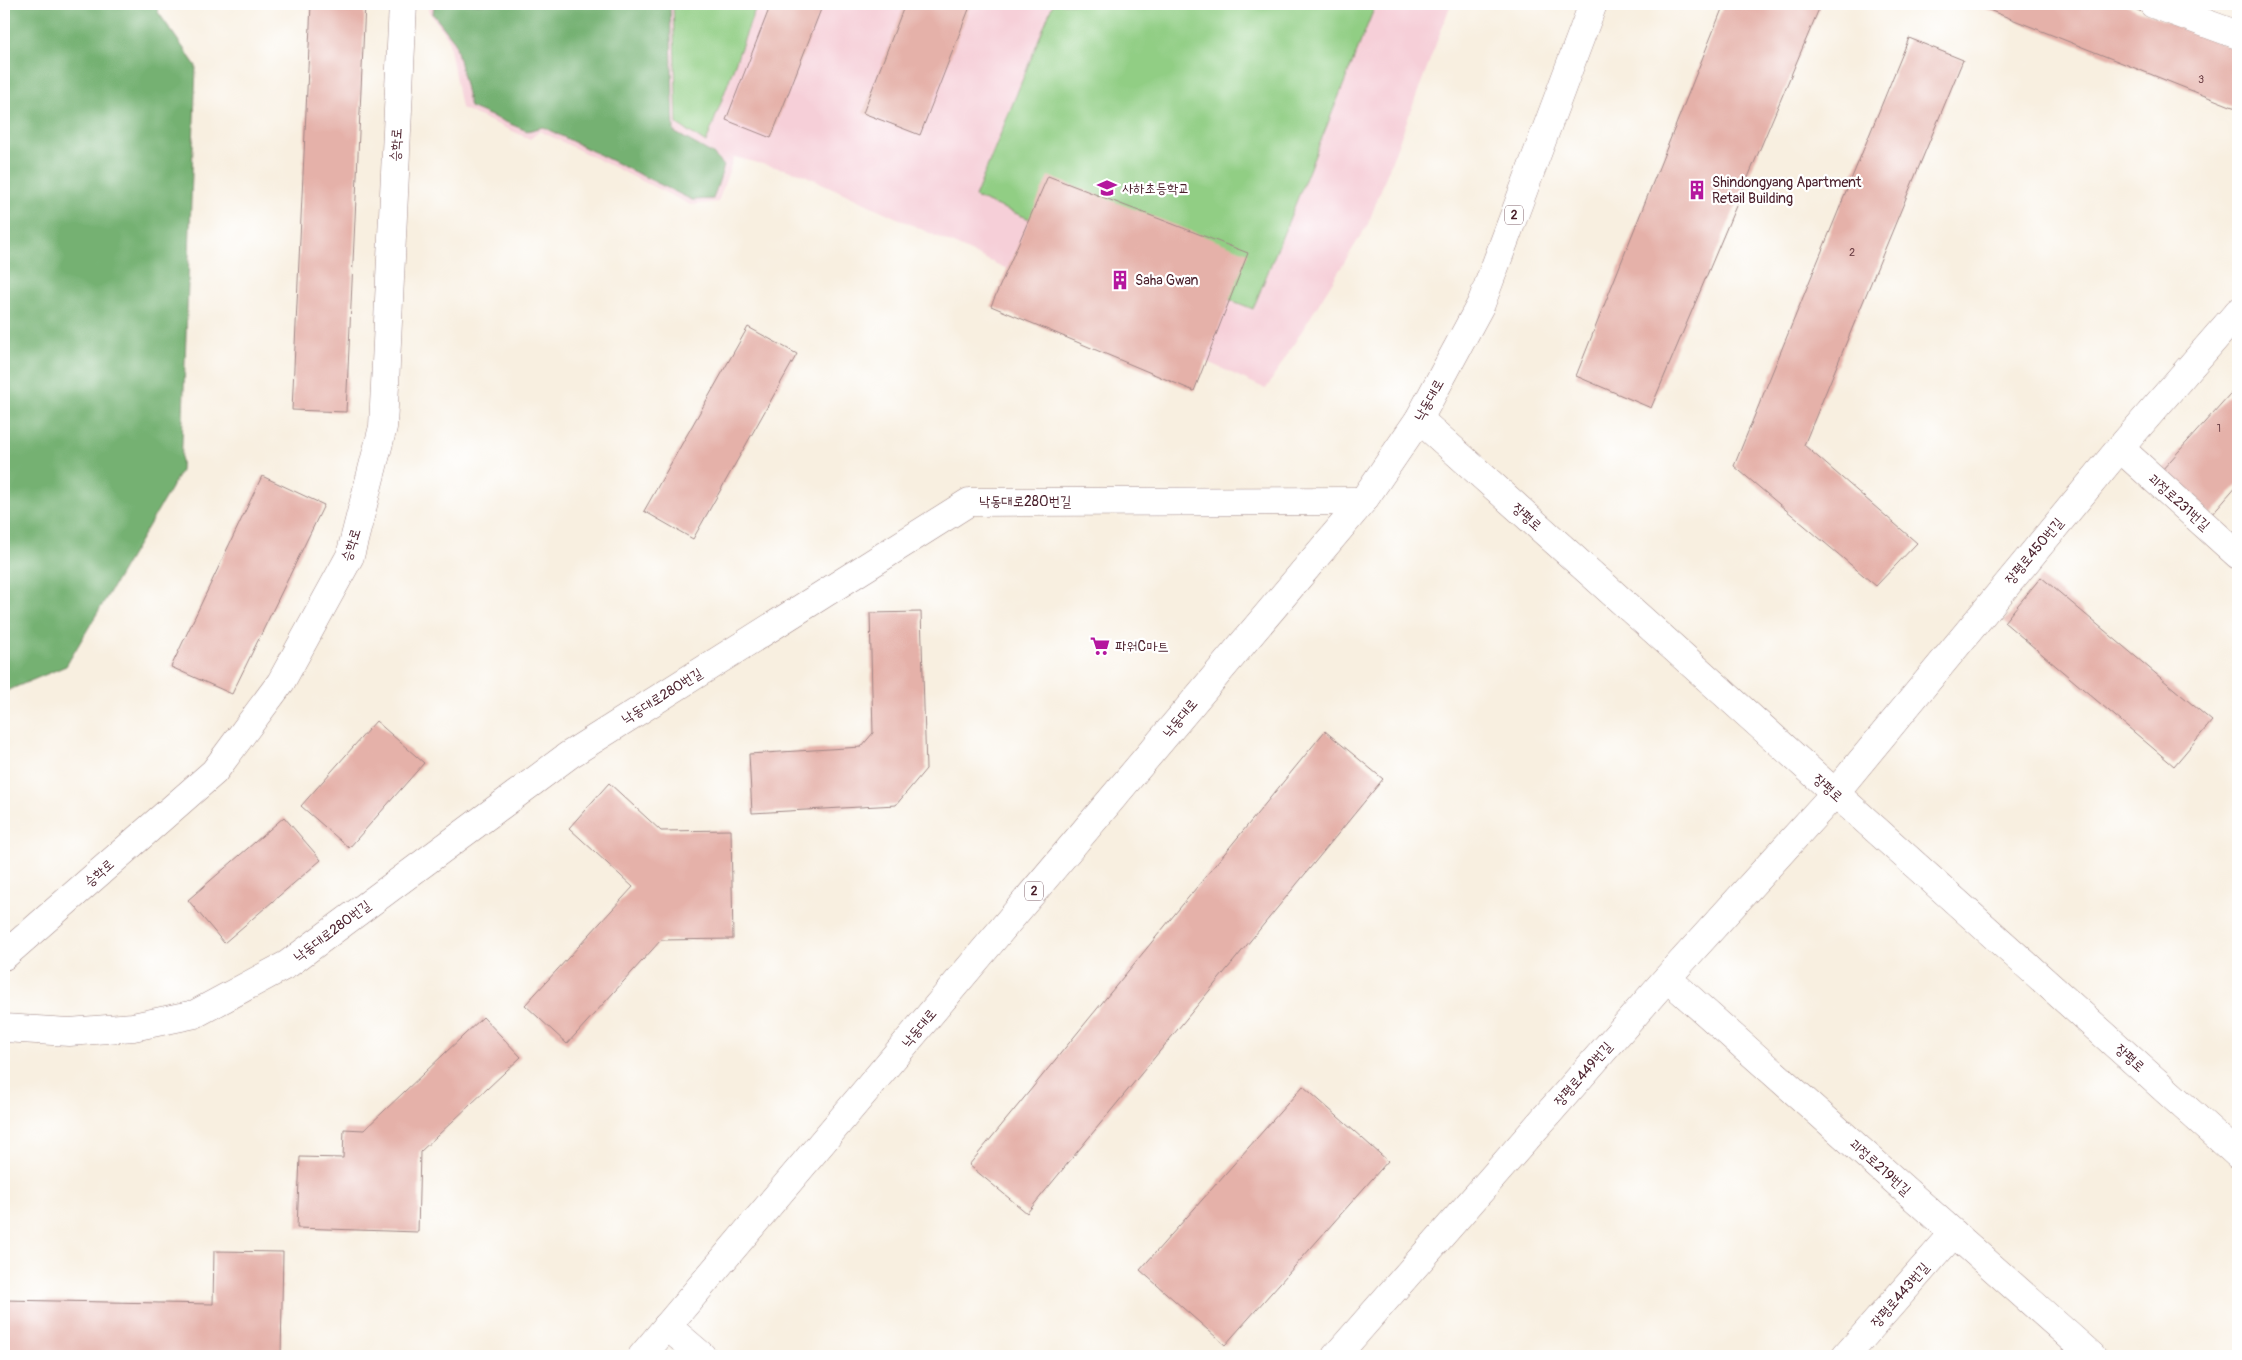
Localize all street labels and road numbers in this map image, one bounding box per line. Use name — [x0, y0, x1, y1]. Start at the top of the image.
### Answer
street label: 승학로 — [387, 128, 405, 162]
road number: 2 — [1505, 206, 1523, 224]
street label: 낙동대로 — [1411, 376, 1447, 424]
street label: 괴정로231번길 — [2145, 470, 2214, 535]
street label: 낙동대로280번길 — [979, 493, 1072, 510]
street label: 장평로 — [1509, 499, 1545, 535]
street label: 장평로450번길 — [2001, 514, 2067, 588]
street label: 승학로 — [338, 526, 364, 564]
street label: 낙동대로280번길 — [618, 664, 706, 728]
street label: 낙동대로 — [1159, 695, 1201, 741]
street label: 장평로 — [1810, 770, 1846, 806]
street label: 승학로 — [81, 855, 117, 891]
road number: 2 — [1025, 881, 1043, 900]
street label: 낙동대로280번길 — [290, 896, 374, 965]
street label: 낙동대로 — [898, 1005, 940, 1051]
street label: 장평로449번길 — [1550, 1038, 1616, 1110]
street label: 장평로 — [2112, 1040, 2148, 1076]
street label: 괴정로219번길 — [1846, 1135, 1915, 1200]
street label: 장평로443번길 — [1867, 1259, 1933, 1331]

